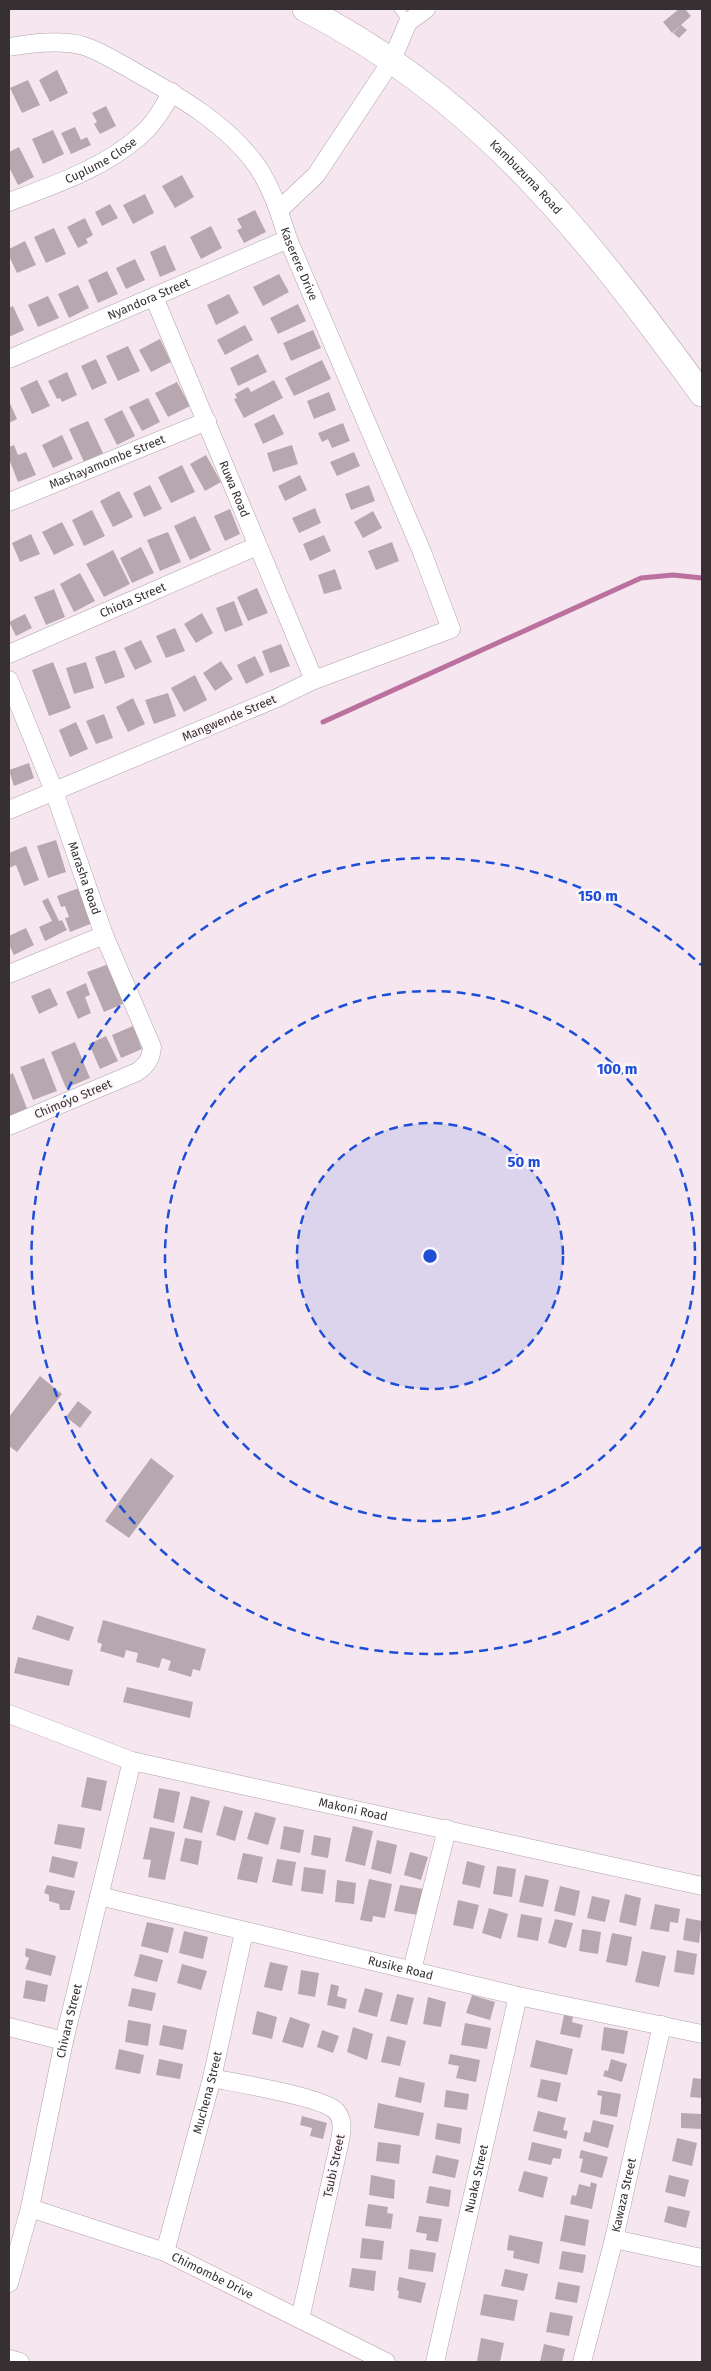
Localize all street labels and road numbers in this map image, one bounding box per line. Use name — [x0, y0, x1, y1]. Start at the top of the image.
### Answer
street label: Cuplume Close — [63, 135, 140, 186]
street label: Kambuzuma Road — [487, 137, 565, 217]
street label: Kaserere Drive — [278, 225, 321, 303]
street label: Nyandora Street — [105, 275, 193, 323]
street label: Mashayamombe Street — [47, 432, 168, 492]
street label: Ruwa Road — [216, 458, 252, 519]
street label: Chiota Street — [98, 579, 169, 621]
street label: Mangwende Street — [180, 692, 279, 744]
street label: Marasha Road — [65, 840, 103, 917]
street label: Chimoyo Street — [32, 1076, 114, 1122]
street label: Makoni Road — [317, 1795, 389, 1824]
street label: Rusike Road — [366, 1953, 435, 1983]
street label: Chivara Street — [54, 1982, 85, 2059]
street label: Muchena Street — [190, 2049, 225, 2136]
street label: Tsubi Street — [320, 2132, 348, 2199]
street label: Nuaka Street — [462, 2142, 491, 2214]
street label: Kawaza Street — [609, 2156, 639, 2234]
street label: Chimombe Drive — [169, 2249, 256, 2302]

